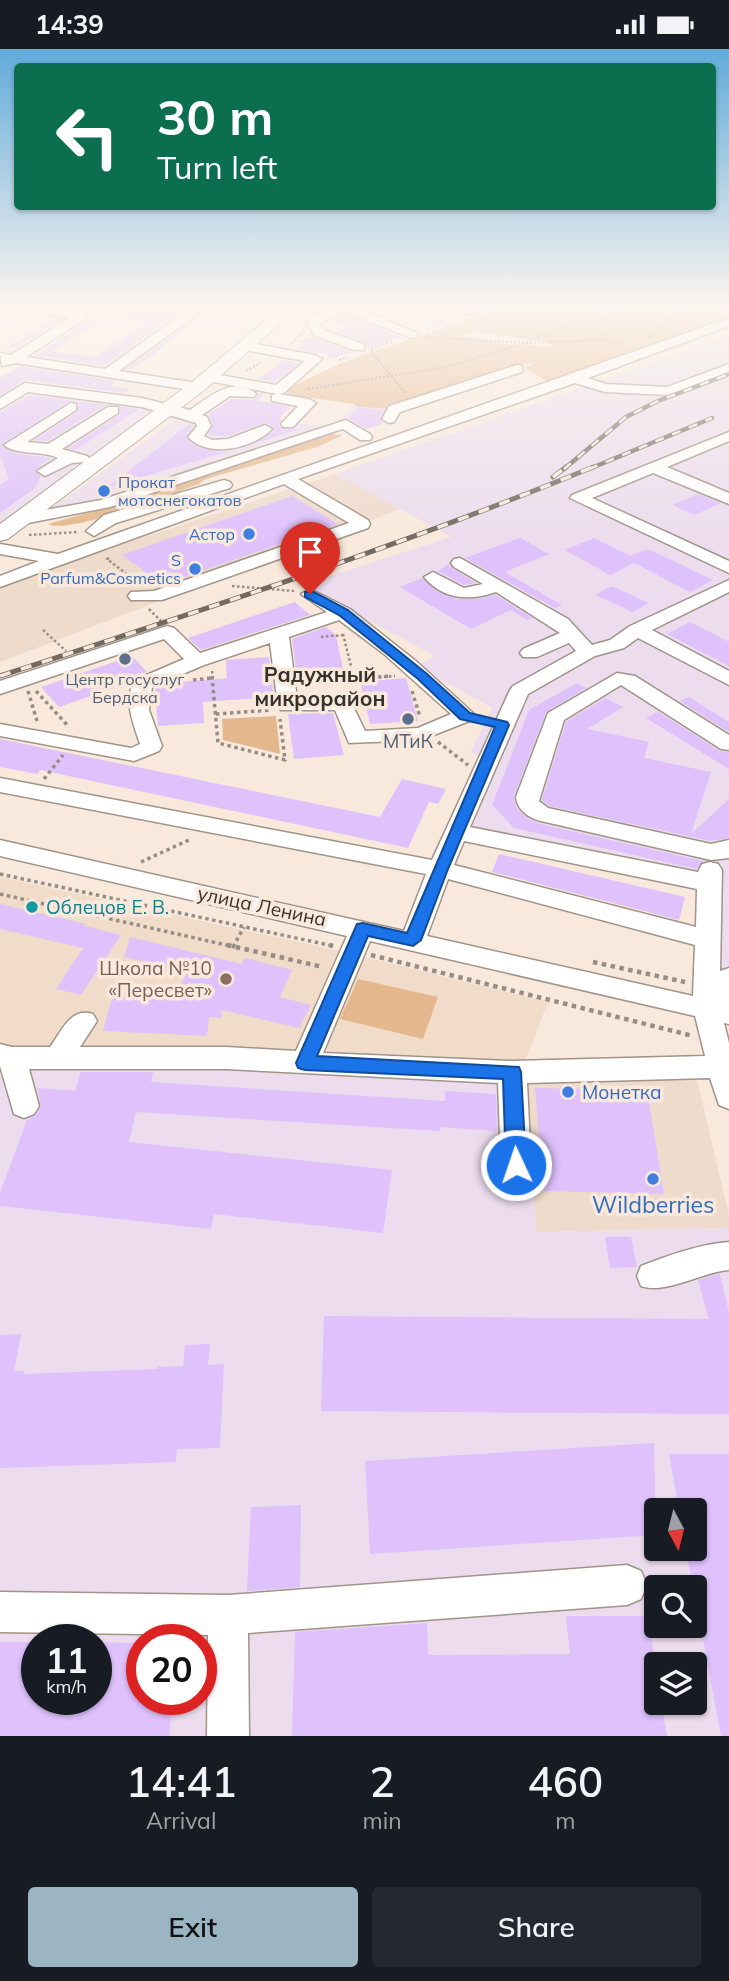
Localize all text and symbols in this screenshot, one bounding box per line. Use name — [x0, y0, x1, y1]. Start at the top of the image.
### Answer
text: 14:39 — [35, 8, 104, 41]
text: 30 m — [157, 86, 273, 147]
icon: left — [42, 91, 133, 182]
text: Turn left — [157, 147, 277, 187]
place label: Прокат мотоснегокатов — [118, 472, 241, 510]
marker: Прокат мотоснегокатов — [96, 483, 112, 499]
pin — [280, 522, 340, 594]
place label: Астор — [189, 524, 235, 544]
marker: Астор — [241, 526, 257, 542]
icon: arrive — [291, 533, 329, 571]
place label: S Parfum&Cosmetics — [40, 550, 181, 588]
marker: S Parfum&Cosmetics — [187, 561, 203, 577]
marker: Центр госуслуг Бердска — [117, 651, 133, 667]
district label: Радужный микрорайон — [255, 661, 385, 711]
place label: Центр госуслуг Бердска — [66, 669, 184, 707]
marker: МТиК — [400, 711, 416, 727]
place label: МТиК — [383, 729, 434, 753]
street label: улица Ленина — [195, 881, 329, 931]
place label: Облецов Е. В. — [46, 895, 169, 919]
marker: Облецов Е. В. — [24, 899, 40, 915]
place label: Школа №10 «Пересвет» — [99, 956, 212, 1002]
marker: Школа №10 «Пересвет» — [218, 971, 234, 987]
place label: Монетка — [582, 1080, 662, 1104]
marker: Монетка — [560, 1084, 576, 1100]
position arrow — [479, 1128, 553, 1202]
marker: Wildberries — [645, 1171, 661, 1187]
place label: Wildberries — [592, 1190, 714, 1219]
north arrow — [644, 1498, 707, 1561]
map controls — [644, 1498, 707, 1715]
button: search — [644, 1575, 707, 1638]
speed limit sign: 20 — [126, 1624, 217, 1715]
text: 11 — [45, 1638, 88, 1682]
button: layers — [644, 1652, 707, 1715]
text: km/h — [46, 1675, 87, 1698]
text: 14:41 — [126, 1755, 237, 1808]
text: 2 — [369, 1755, 395, 1808]
text: 460 — [528, 1755, 603, 1808]
text: Arrival — [146, 1806, 216, 1835]
text: min — [362, 1806, 402, 1835]
text: m — [555, 1806, 575, 1835]
button: Exit — [28, 1887, 358, 1967]
button: Share — [372, 1887, 701, 1967]

